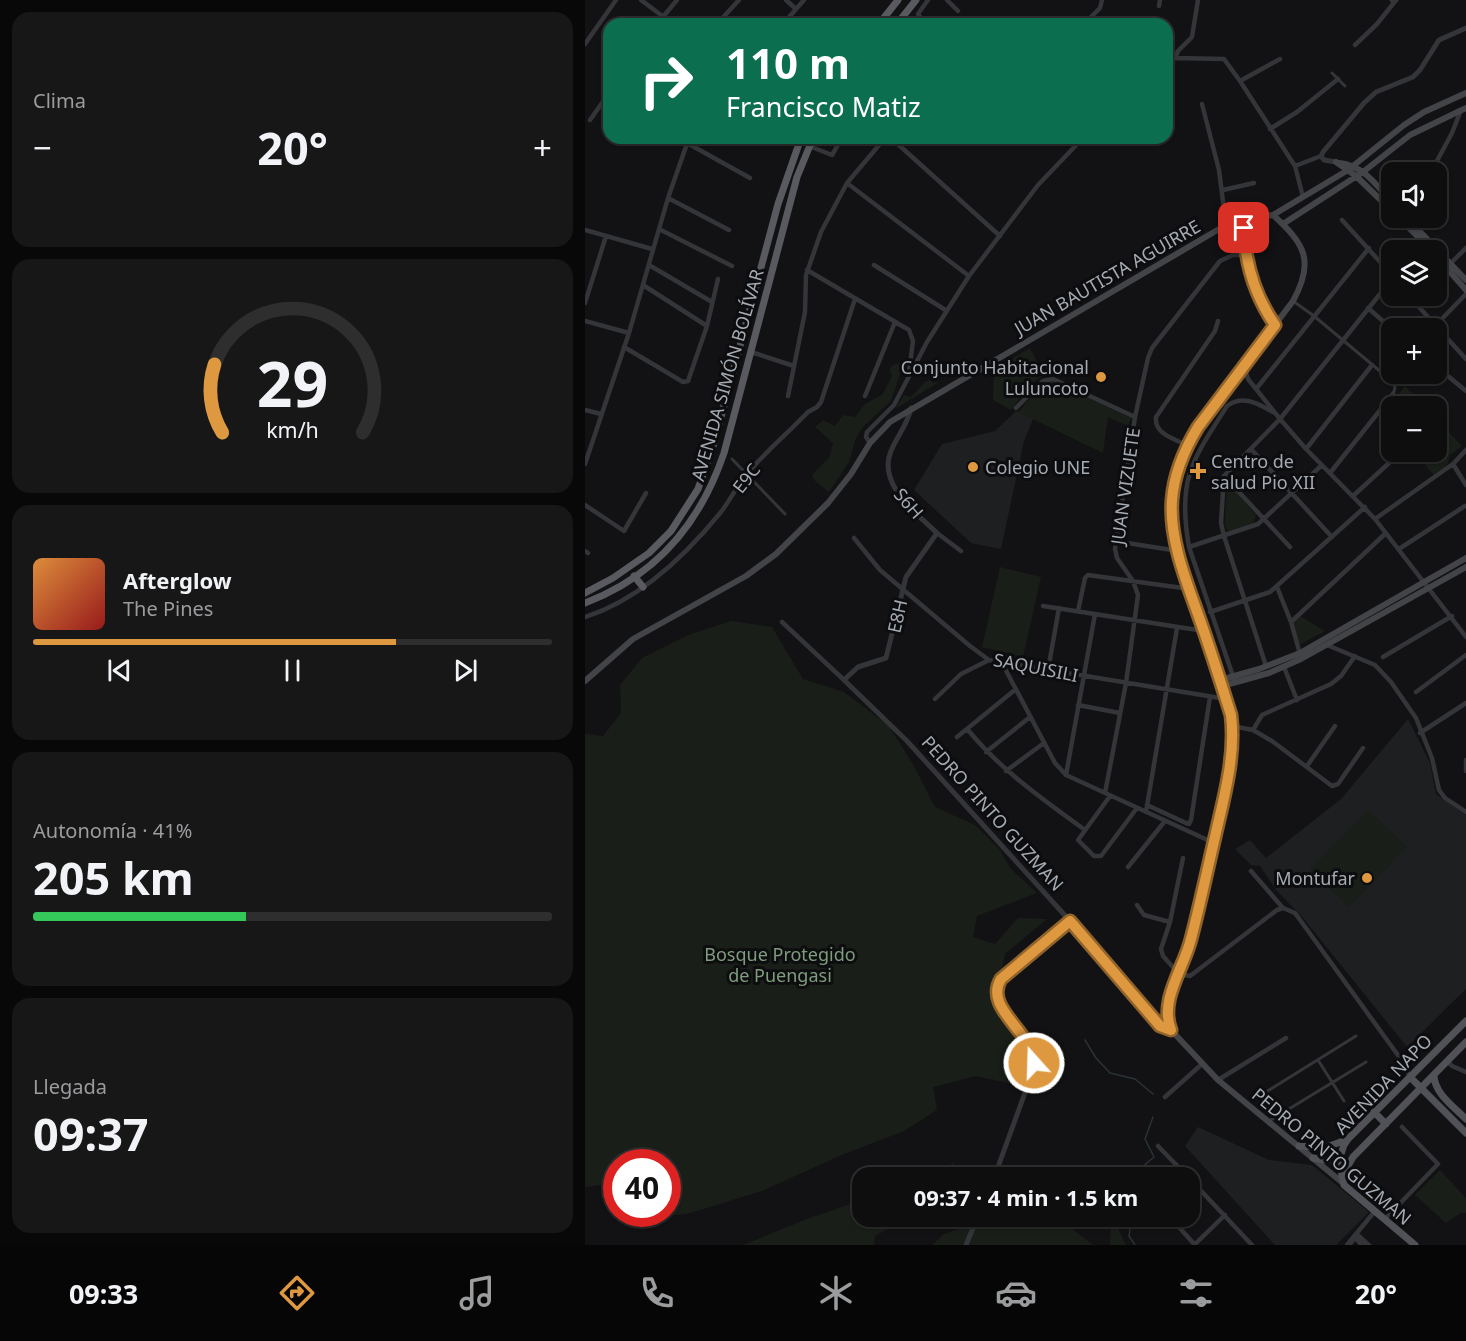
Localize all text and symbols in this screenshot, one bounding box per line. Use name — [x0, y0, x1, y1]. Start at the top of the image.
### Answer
text: 110 m — [726, 34, 850, 91]
icon: right — [627, 42, 705, 120]
text: Clima — [33, 87, 86, 114]
text: Francisco Matiz — [726, 88, 921, 125]
text: 20° — [257, 117, 328, 178]
text: − — [33, 125, 52, 170]
text: + — [533, 125, 552, 170]
map controls — [1381, 162, 1447, 462]
button: sound — [1381, 162, 1447, 228]
pin — [1218, 202, 1269, 253]
icon: arrive — [1227, 211, 1260, 244]
street label: JUAN BAUTISTA AGUIRRE — [1008, 214, 1204, 341]
button: layers — [1381, 240, 1447, 306]
street label: AVENIDA SIMÓN BOLÍVAR — [685, 266, 769, 484]
button: + — [1381, 318, 1447, 384]
text: 29 — [257, 340, 328, 425]
place label: Conjunto Habitacional Luluncoto — [901, 355, 1089, 400]
marker: Conjunto Habitacional Luluncoto — [1094, 370, 1108, 384]
button: − — [1381, 396, 1447, 462]
text: km/h — [266, 415, 319, 444]
street label: JUAN VIZUETE — [1105, 426, 1145, 548]
place label: Centro de salud Pio XII — [1211, 449, 1315, 494]
place label: Colegio UNE — [985, 455, 1090, 479]
street label: E9C — [727, 458, 765, 498]
marker: Colegio UNE — [966, 460, 980, 474]
marker: Centro de salud Pio XII — [1189, 462, 1207, 480]
street label: S6H — [889, 482, 929, 524]
text: Afterglow — [123, 565, 232, 595]
text: The Pines — [123, 595, 213, 622]
street label: E8H — [882, 597, 912, 635]
street label: SAQUISILI — [992, 647, 1080, 687]
icon: previous — [103, 654, 136, 687]
icon: pause — [276, 654, 309, 687]
icon: next — [449, 654, 482, 687]
street label: PEDRO PINTO GUZMAN — [917, 730, 1069, 896]
text: Autonomía · 41% — [33, 817, 192, 844]
text: 205 km — [33, 847, 194, 908]
place label: Montufar — [1275, 866, 1356, 890]
marker: Montufar — [1360, 871, 1374, 885]
park label: Bosque Protegido de Puengasi — [704, 942, 856, 987]
street label: AVENIDA NAPO — [1329, 1029, 1437, 1139]
position arrow — [1002, 1031, 1066, 1095]
text: Llegada — [33, 1073, 107, 1100]
street label: PEDRO PINTO GUZMAN — [1247, 1082, 1417, 1230]
text: 09:37 — [33, 1103, 149, 1164]
speed limit sign: 40 — [603, 1149, 681, 1227]
text: 09:37 · 4 min · 1.5 km — [914, 1182, 1138, 1212]
icon: directions — [276, 1272, 318, 1314]
icon: music — [456, 1272, 498, 1314]
icon: phone — [636, 1272, 678, 1314]
icon: climate — [815, 1272, 857, 1314]
icon: car — [995, 1272, 1037, 1314]
icon: filters — [1175, 1272, 1217, 1314]
text: 09:33 — [69, 1275, 138, 1312]
text: 20° — [1355, 1275, 1397, 1312]

